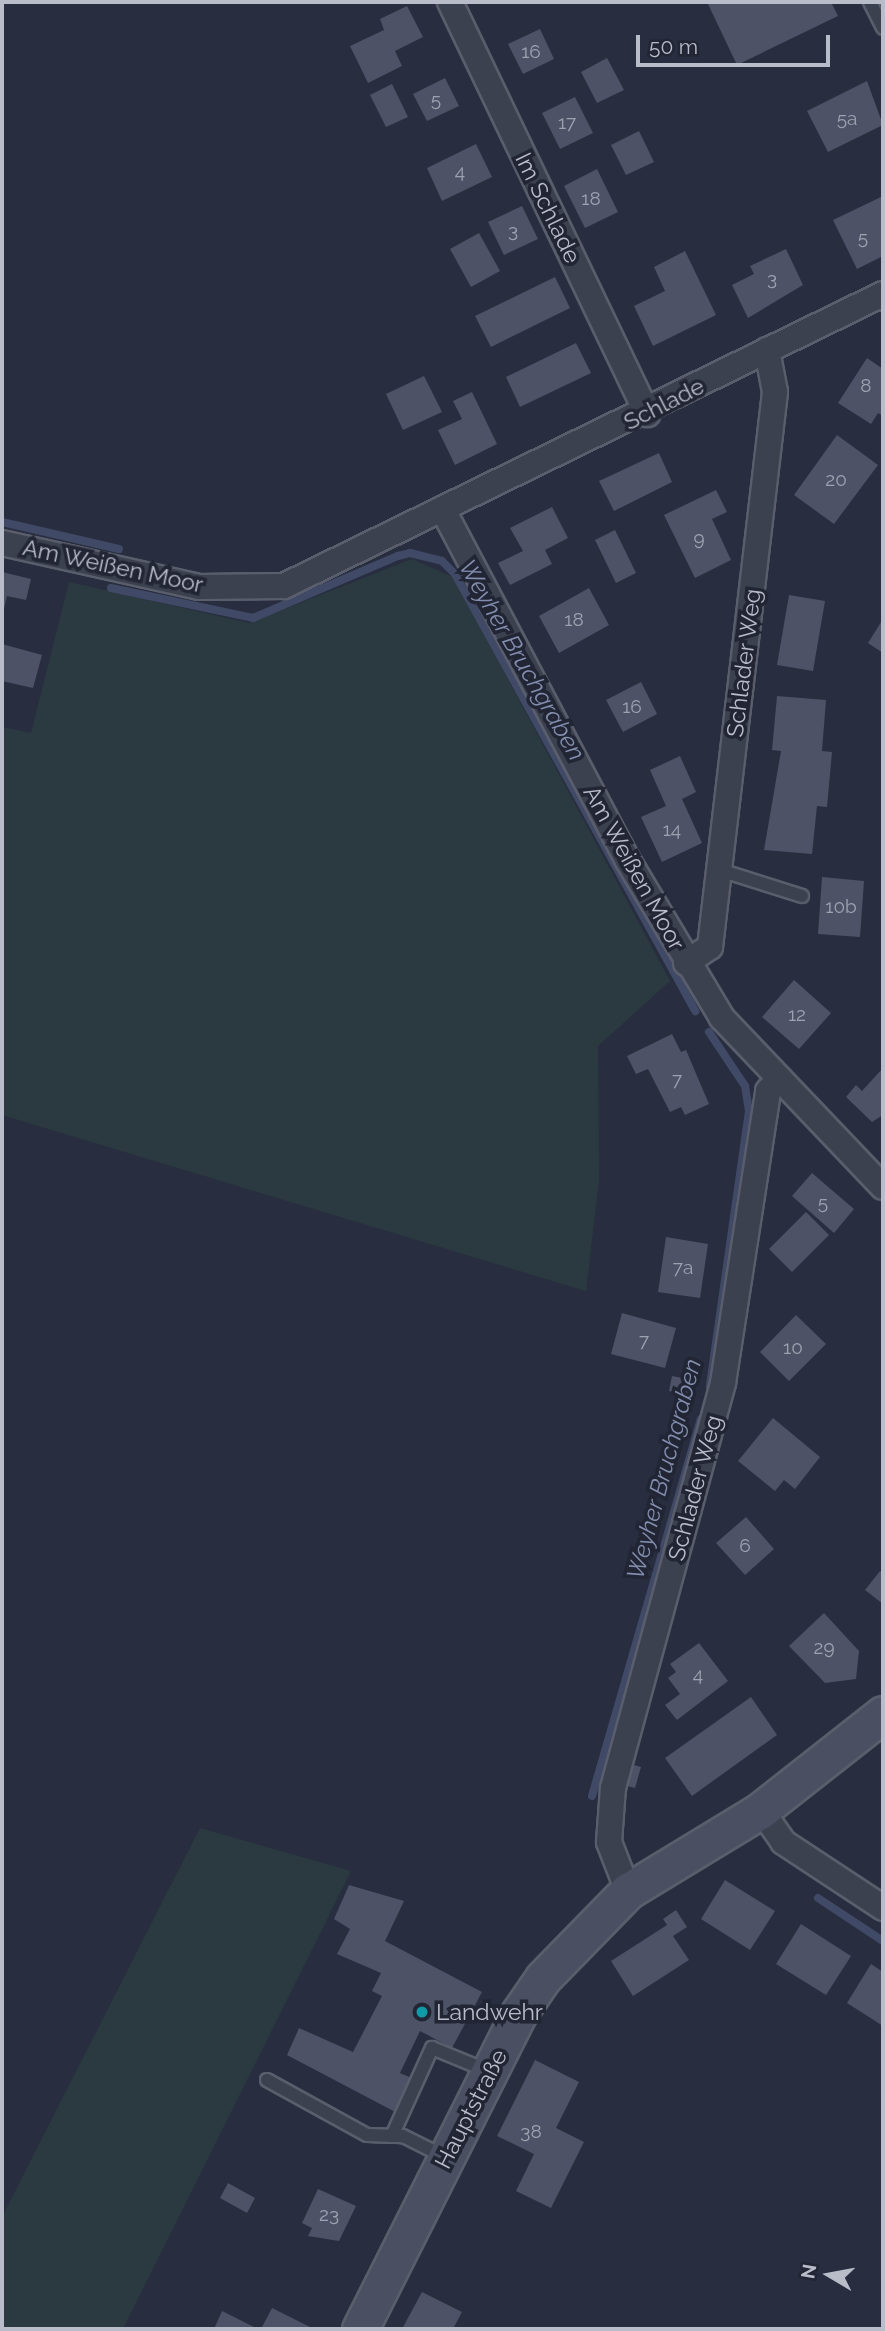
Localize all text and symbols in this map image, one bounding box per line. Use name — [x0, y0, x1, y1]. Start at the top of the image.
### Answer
scale bar — [640, 21, 834, 65]
text: 50 m — [649, 34, 698, 59]
house number: 16 — [521, 41, 541, 63]
house number: 5 — [431, 89, 441, 111]
house number: 5a — [837, 108, 857, 130]
house number: 17 — [558, 112, 576, 134]
street label: Im Schlade — [509, 148, 587, 268]
house number: 4 — [455, 161, 465, 183]
house number: 18 — [581, 188, 601, 210]
house number: 3 — [508, 220, 518, 242]
house number: 5 — [858, 227, 868, 249]
house number: 3 — [767, 268, 777, 290]
street label: Schlade — [619, 372, 709, 436]
house number: 8 — [860, 375, 872, 397]
house number: 20 — [825, 469, 847, 491]
house number: 9 — [693, 528, 705, 550]
street label: Am Weißen Moor — [20, 533, 206, 599]
water label: Weyher Bruchgraben — [453, 554, 591, 766]
street label: Schlader Weg — [721, 586, 767, 740]
house number: 18 — [564, 609, 584, 631]
house number: 16 — [622, 696, 642, 718]
street label: Am Weißen Moor — [577, 781, 691, 955]
house number: 14 — [663, 819, 681, 841]
house number: 10b — [825, 896, 857, 918]
house number: 12 — [788, 1004, 806, 1026]
house number: 7 — [672, 1069, 682, 1091]
house number: 5 — [818, 1192, 828, 1214]
house number: 7a — [673, 1257, 693, 1279]
house number: 7 — [639, 1330, 649, 1352]
house number: 10 — [783, 1337, 803, 1359]
water label: Weyher Bruchgraben — [621, 1355, 707, 1583]
street label: Schlader Weg — [662, 1412, 728, 1564]
house number: 6 — [739, 1535, 751, 1557]
house number: 29 — [813, 1637, 835, 1659]
house number: 4 — [693, 1664, 703, 1686]
place label: Landwehr — [436, 1998, 543, 2026]
marker: Landwehr — [414, 2004, 430, 2020]
street label: Hauptstraße — [429, 2045, 513, 2173]
house number: 38 — [520, 2121, 542, 2143]
house number: 23 — [319, 2204, 339, 2226]
north arrow — [794, 2240, 864, 2310]
text: N — [796, 2262, 820, 2280]

